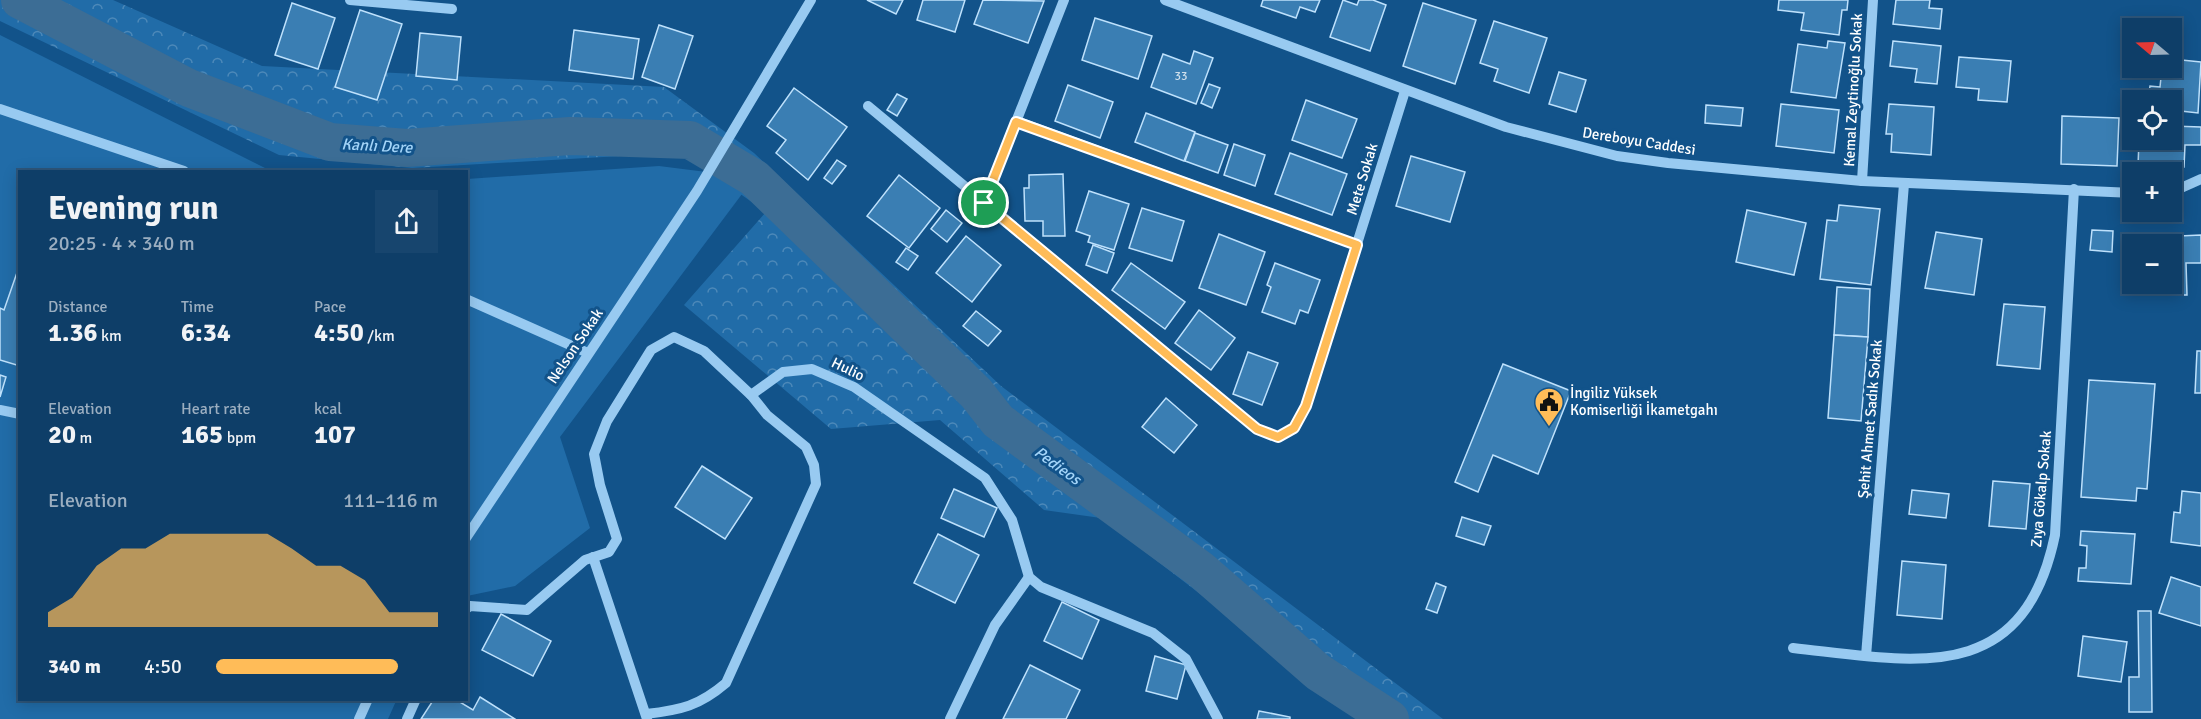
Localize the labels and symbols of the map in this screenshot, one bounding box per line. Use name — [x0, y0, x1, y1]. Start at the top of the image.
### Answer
street label: Kemal Zeytinoğlu Sokak — [1840, 12, 1866, 167]
north arrow — [2122, 18, 2182, 78]
house number: 33 — [1175, 69, 1187, 84]
street label: Dereboyu Caddesi — [1581, 123, 1697, 159]
water label: Kanlı Dere — [341, 134, 414, 158]
street label: Mete Sokak — [1343, 140, 1382, 217]
pin — [958, 177, 1009, 228]
street label: Nelson Sokak — [543, 305, 607, 387]
street label: Şehit Ahmet Sadık Sokak — [1854, 338, 1886, 499]
street label: Hulio — [829, 353, 868, 385]
place label: İngiliz Yüksek Komiserliği İkametgahı — [1570, 384, 1718, 419]
public building icon: İngiliz Yüksek Komiserliği İkametgahı — [1533, 386, 1565, 428]
street label: Zıya Gökalp Sokak — [2027, 429, 2055, 548]
water label: Pedieos — [1030, 442, 1086, 491]

